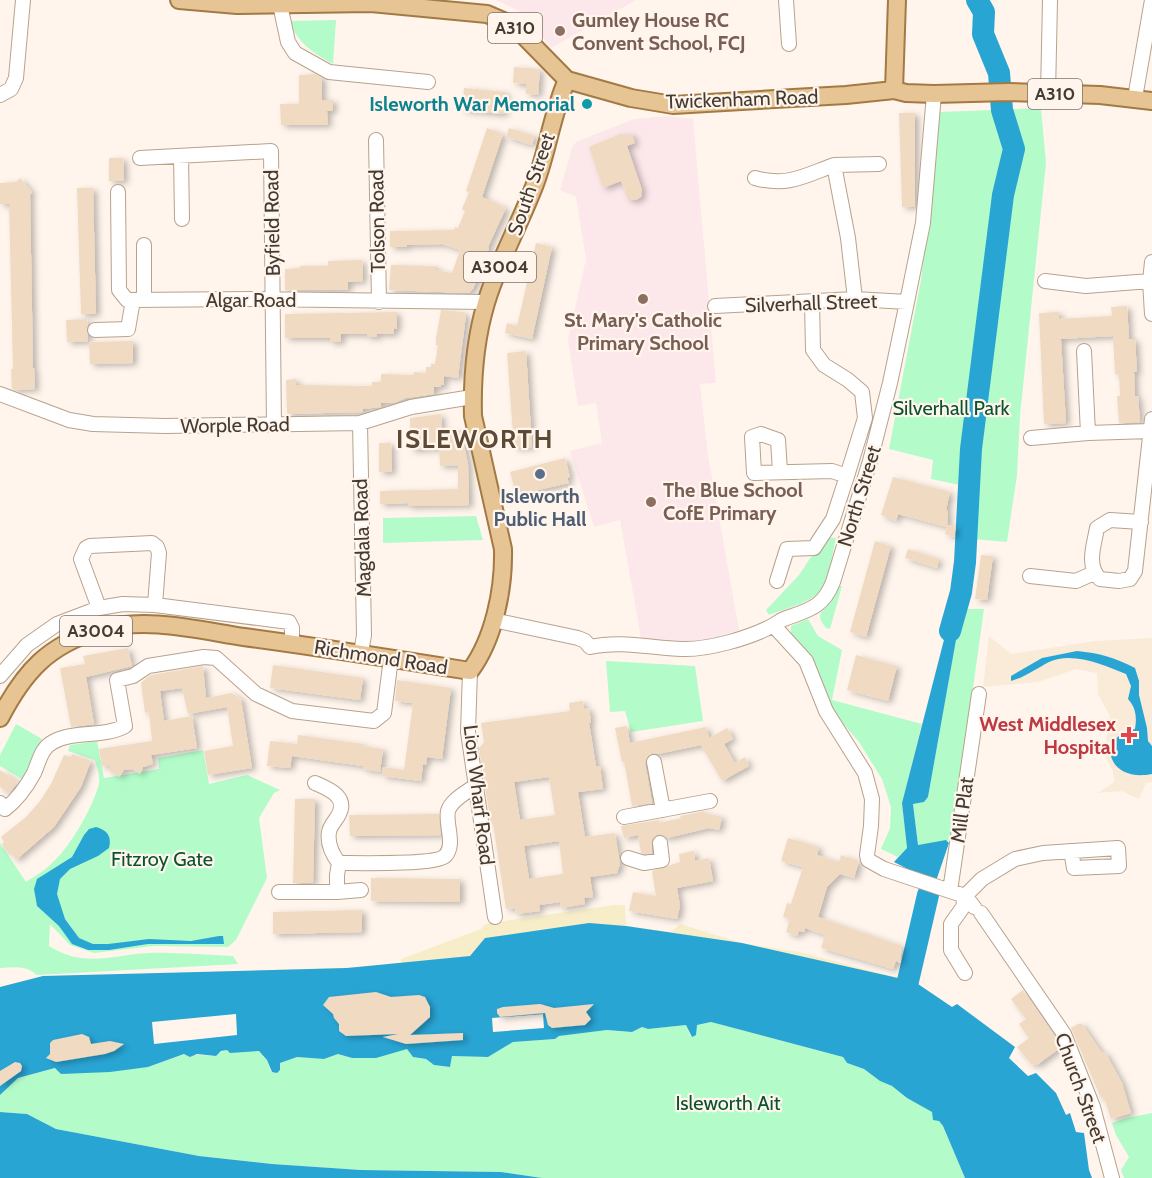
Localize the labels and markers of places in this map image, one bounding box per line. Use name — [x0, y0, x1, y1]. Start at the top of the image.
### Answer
place label: Gumley House RC Convent School, FCJ — [572, 8, 746, 55]
marker: Gumley House RC Convent School, FCJ — [553, 24, 567, 38]
place label: Isleworth War Memorial — [369, 92, 575, 116]
marker: Isleworth War Memorial — [580, 97, 594, 111]
marker: St. Mary's Catholic Primary School — [636, 292, 650, 306]
place label: St. Mary's Catholic Primary School — [564, 308, 722, 355]
marker: Isleworth Public Hall — [533, 467, 547, 481]
place label: The Blue School CofE Primary — [663, 478, 803, 525]
place label: Isleworth Public Hall — [494, 484, 586, 531]
marker: The Blue School CofE Primary — [644, 495, 658, 509]
place label: West Middlesex Hospital — [979, 712, 1116, 759]
marker: West Middlesex Hospital — [1120, 726, 1138, 744]

